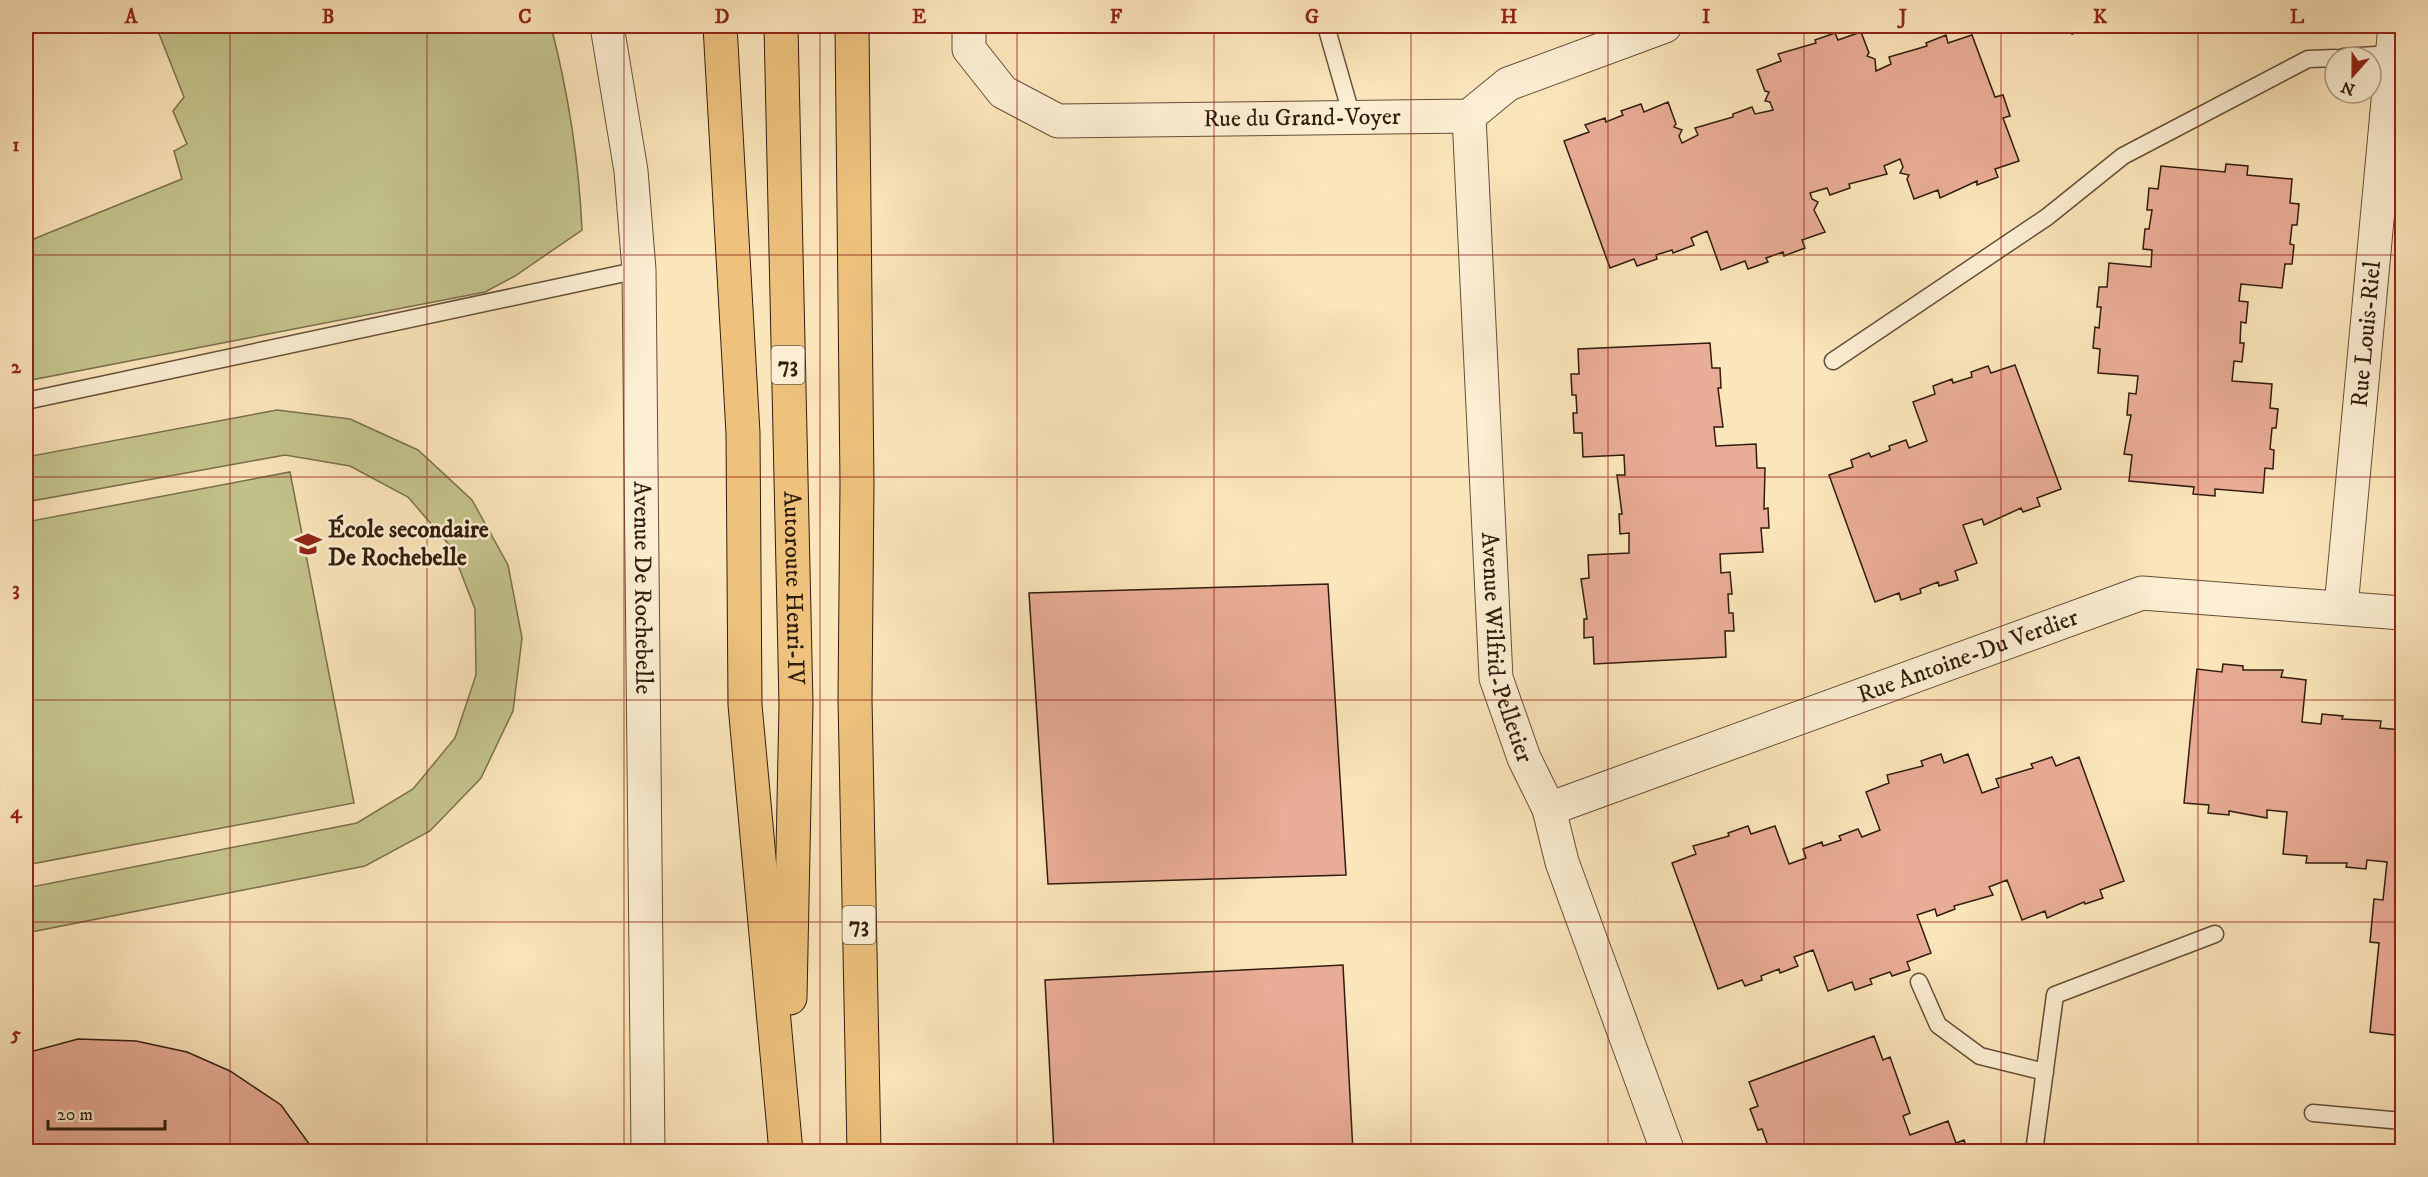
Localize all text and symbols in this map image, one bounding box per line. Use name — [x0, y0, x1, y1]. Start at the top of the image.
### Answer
text: A — [124, 5, 139, 30]
text: B — [322, 5, 334, 30]
text: C — [518, 5, 532, 30]
text: D — [715, 5, 730, 30]
text: E — [912, 5, 926, 30]
text: F — [1110, 5, 1123, 30]
text: G — [1305, 5, 1319, 30]
text: H — [1501, 5, 1518, 30]
text: I — [1702, 5, 1710, 30]
text: J — [1897, 5, 1907, 30]
text: K — [2093, 5, 2108, 30]
text: L — [2290, 5, 2305, 30]
north arrow — [2323, 45, 2383, 105]
text: N — [2338, 76, 2358, 100]
street label: Rue du Grand-Voyer — [1203, 102, 1401, 134]
text: 1 — [12, 133, 20, 158]
street label: Rue Louis-Riel — [2345, 259, 2388, 408]
road number: 73 — [772, 346, 804, 384]
text: 2 — [11, 355, 22, 380]
street label: Avenue De Rochebelle — [626, 481, 658, 694]
street label: Autoroute Henri-IV — [776, 491, 811, 686]
place label: École secondaire De Rochebelle — [328, 514, 489, 573]
school or university icon: École secondaire De Rochebelle — [293, 529, 323, 559]
street label: Avenue Wilfrid-Pelletier — [1474, 531, 1540, 767]
text: 3 — [12, 577, 20, 602]
street label: Rue Antoine-Du Verdier — [1854, 602, 2082, 710]
text: 4 — [10, 800, 23, 825]
road number: 73 — [842, 906, 876, 944]
text: 5 — [10, 1022, 21, 1047]
scale bar — [48, 1093, 165, 1131]
text: 20 m — [57, 1104, 93, 1126]

